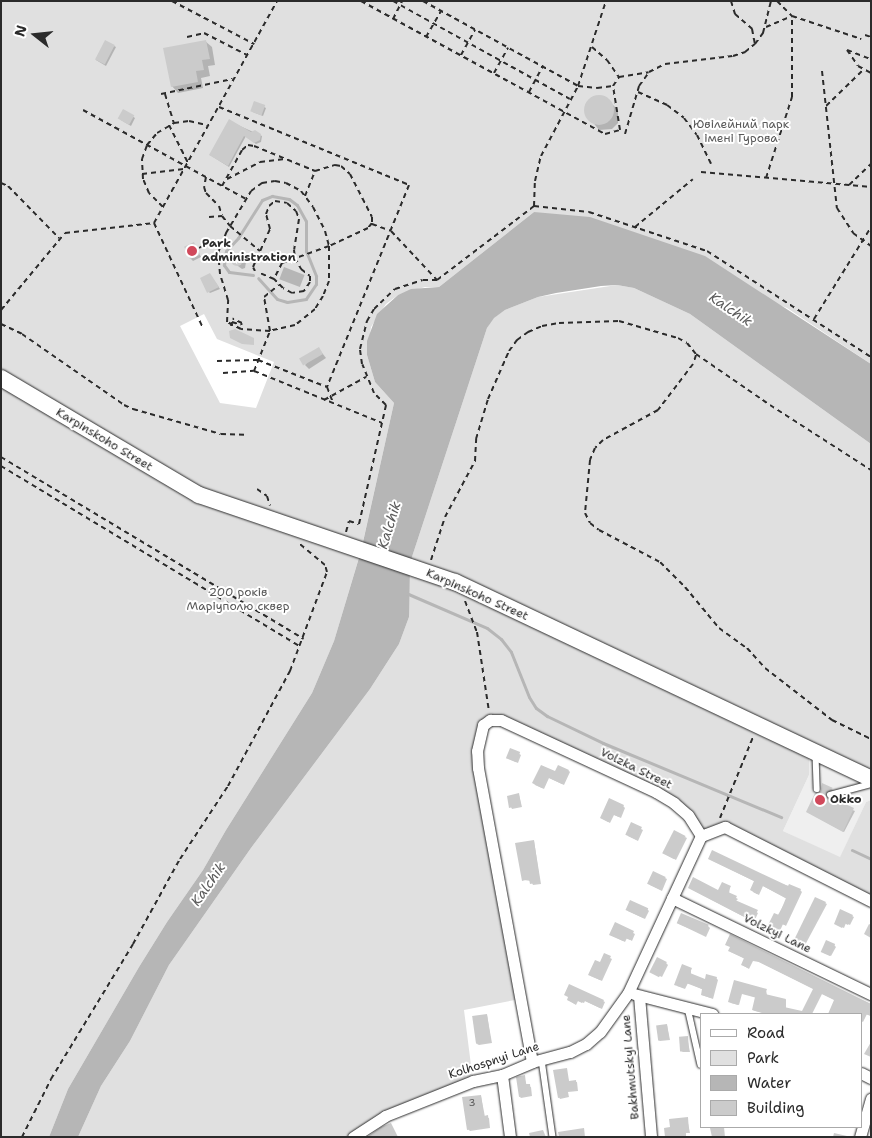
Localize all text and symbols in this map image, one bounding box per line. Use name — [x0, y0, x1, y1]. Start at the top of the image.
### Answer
north arrow — [10, 10, 60, 60]
text: N — [10, 23, 31, 39]
park label: Ювілейний парк імені Гурова — [693, 118, 789, 146]
place label: Park administration — [202, 237, 296, 265]
marker: Park administration — [186, 245, 198, 257]
water label: Kalchik — [706, 288, 756, 330]
street label: Karpinskoho Street — [53, 405, 155, 475]
water label: Kalchik — [374, 499, 404, 551]
street label: Karpinskoho Street — [424, 566, 530, 624]
park label: 200 років Маріуполю сквер — [187, 586, 289, 614]
street label: Volzka Street — [598, 745, 674, 793]
place label: Okko — [830, 793, 862, 807]
marker: Okko — [814, 794, 826, 806]
water label: Kalchik — [187, 859, 229, 909]
street label: Volzkyi Lane — [741, 911, 813, 957]
legend — [700, 1013, 862, 1128]
street label: Bakhmutskyi Lane — [619, 1014, 643, 1120]
text: Road — [747, 1023, 785, 1043]
street label: Kolhospnyi Lane — [447, 1040, 541, 1082]
text: Park — [747, 1048, 779, 1068]
text: Water — [747, 1073, 791, 1093]
house number: 3 — [469, 1097, 475, 1109]
text: Building — [747, 1098, 804, 1118]

